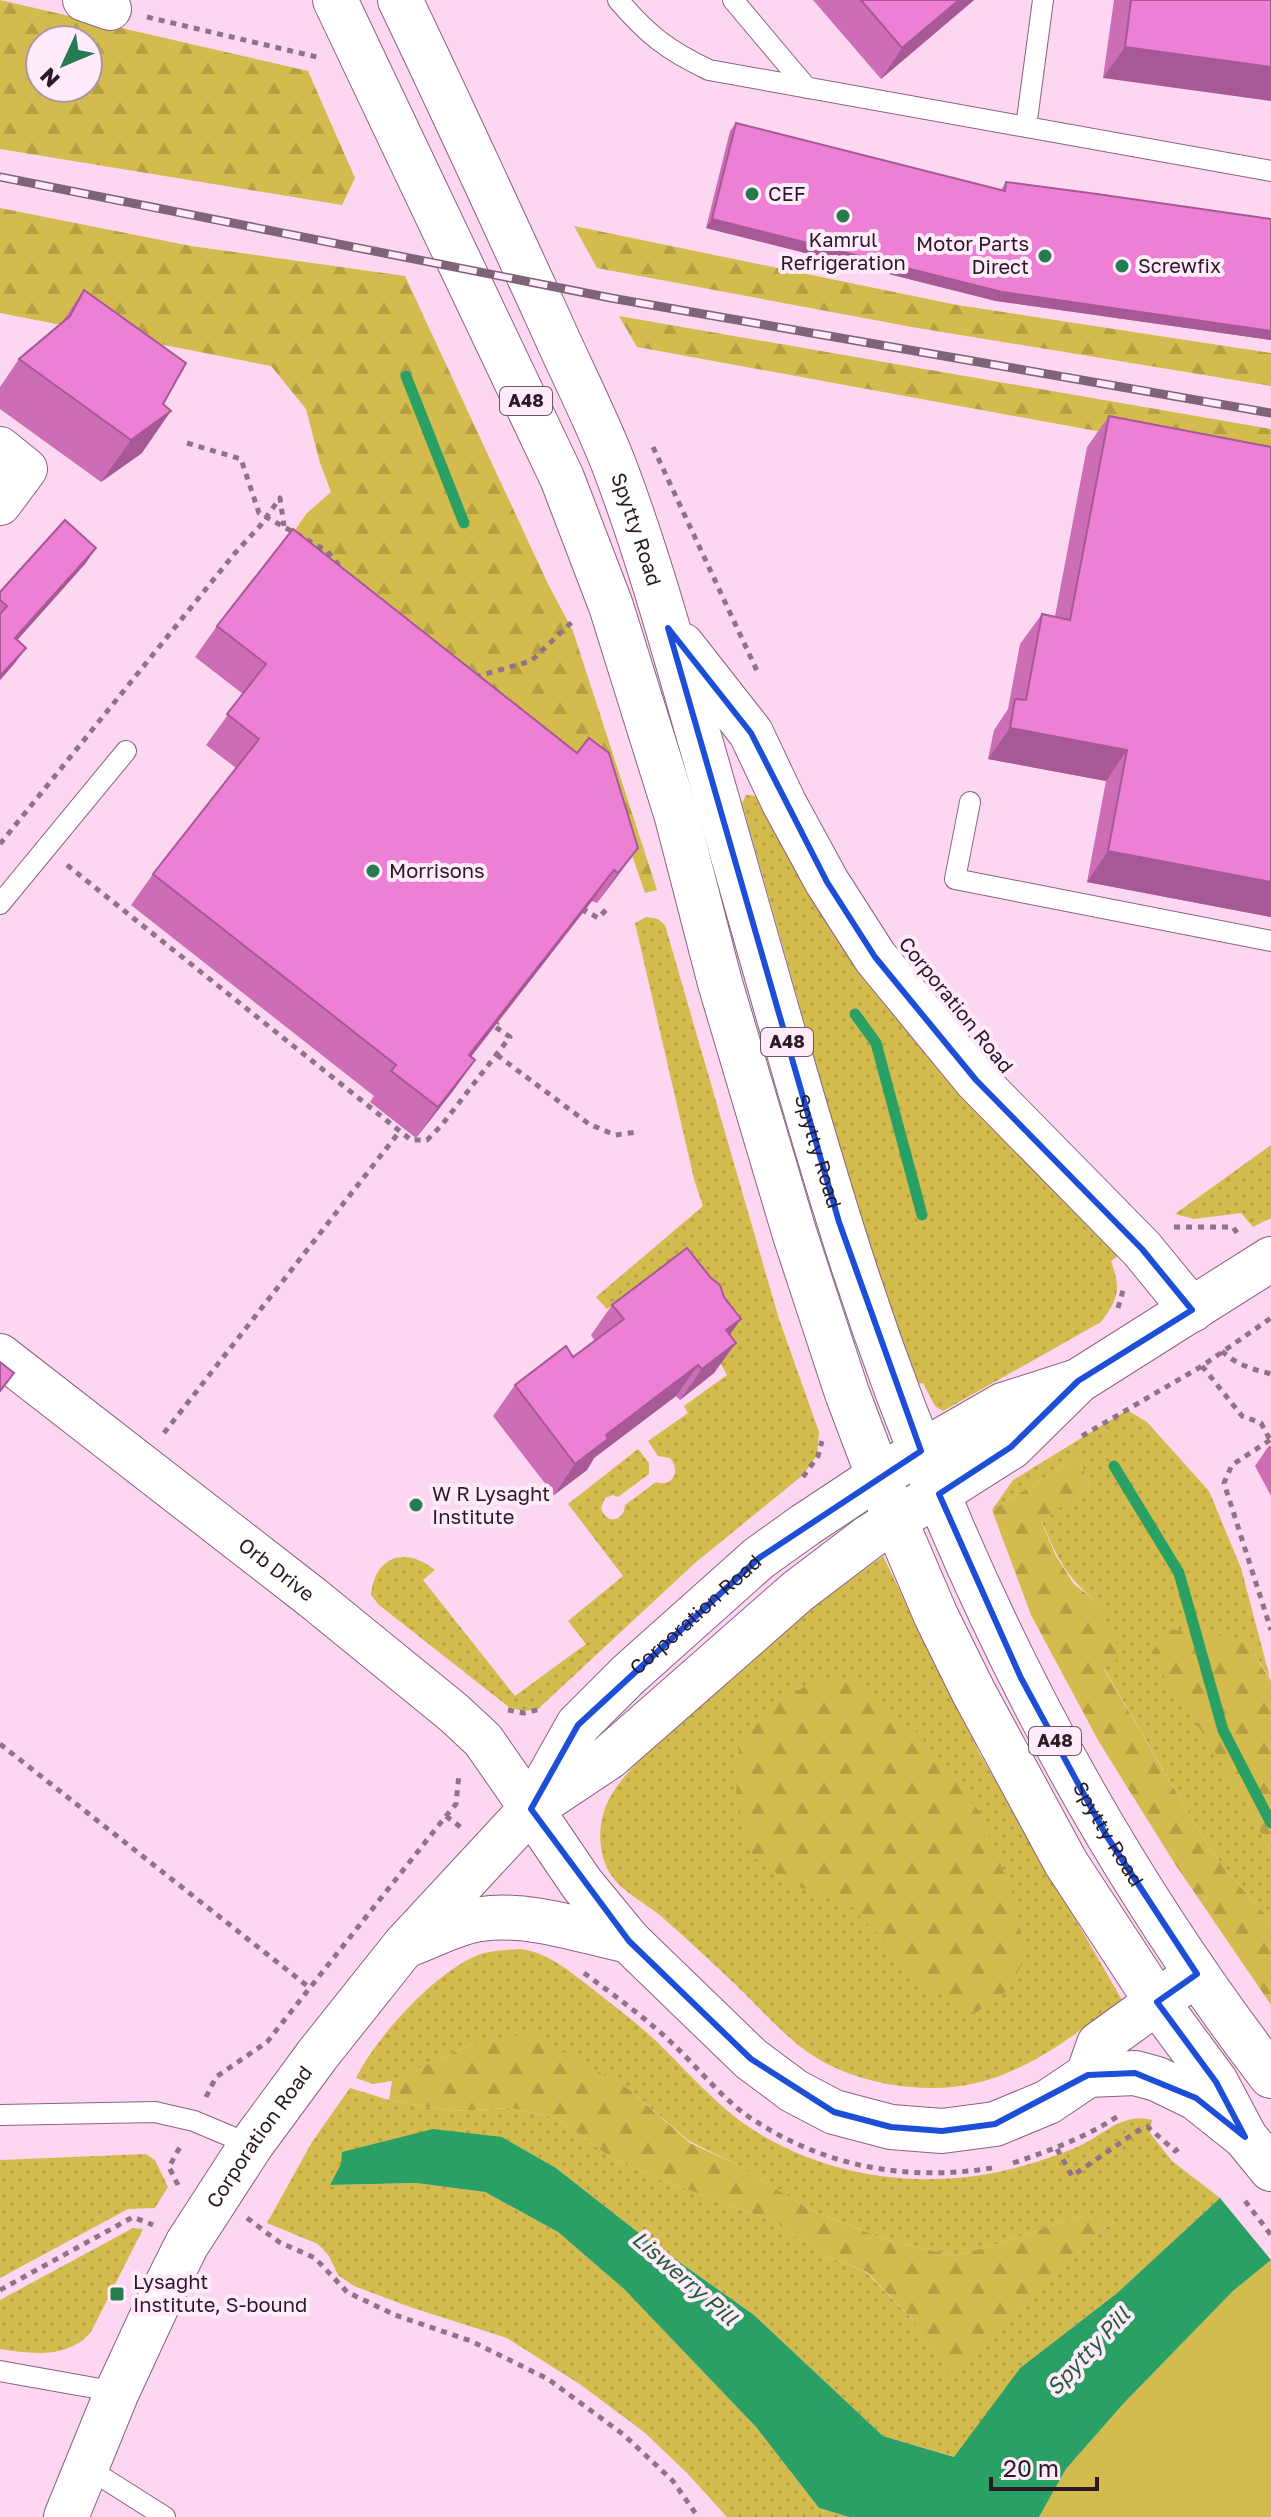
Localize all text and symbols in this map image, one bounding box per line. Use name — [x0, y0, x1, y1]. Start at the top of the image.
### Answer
north arrow — [24, 24, 104, 104]
text: N — [34, 63, 65, 94]
place label: CEF — [768, 181, 806, 205]
marker: CEF — [743, 185, 761, 203]
marker: Kamrul Refrigeration — [834, 207, 852, 225]
place label: Kamrul Refrigeration — [780, 227, 906, 274]
place label: Motor Parts Direct — [916, 231, 1029, 278]
marker: Motor Parts Direct — [1036, 247, 1054, 265]
place label: Screwfix — [1138, 253, 1221, 277]
marker: Screwfix — [1113, 257, 1131, 275]
road number: A48 — [500, 387, 552, 415]
street label: Spytty Road — [607, 469, 667, 589]
place label: Morrisons — [389, 858, 485, 882]
marker: Morrisons — [364, 862, 382, 880]
street label: Corporation Road — [895, 932, 1019, 1077]
road number: A48 — [761, 1028, 813, 1056]
street label: Spytty Road — [791, 1091, 848, 1211]
place label: W R Lysaght Institute — [432, 1481, 550, 1528]
marker: W R Lysaght Institute — [407, 1496, 425, 1514]
street label: Orb Drive — [234, 1532, 320, 1606]
street label: Corporation Road — [624, 1549, 766, 1679]
road number: A48 — [1029, 1727, 1081, 1755]
street label: Spytty Road — [1069, 1777, 1149, 1891]
street label: Corporation Road — [201, 2060, 316, 2212]
water label: Liswerry Pill — [627, 2225, 744, 2331]
place label: Lysaght Institute, S-bound — [133, 2269, 307, 2316]
marker: Lysaght Institute, S-bound — [108, 2285, 126, 2303]
water label: Spytty Pill — [1040, 2300, 1136, 2400]
scale bar — [991, 2441, 1097, 2491]
text: 20 m — [1003, 2453, 1059, 2482]

